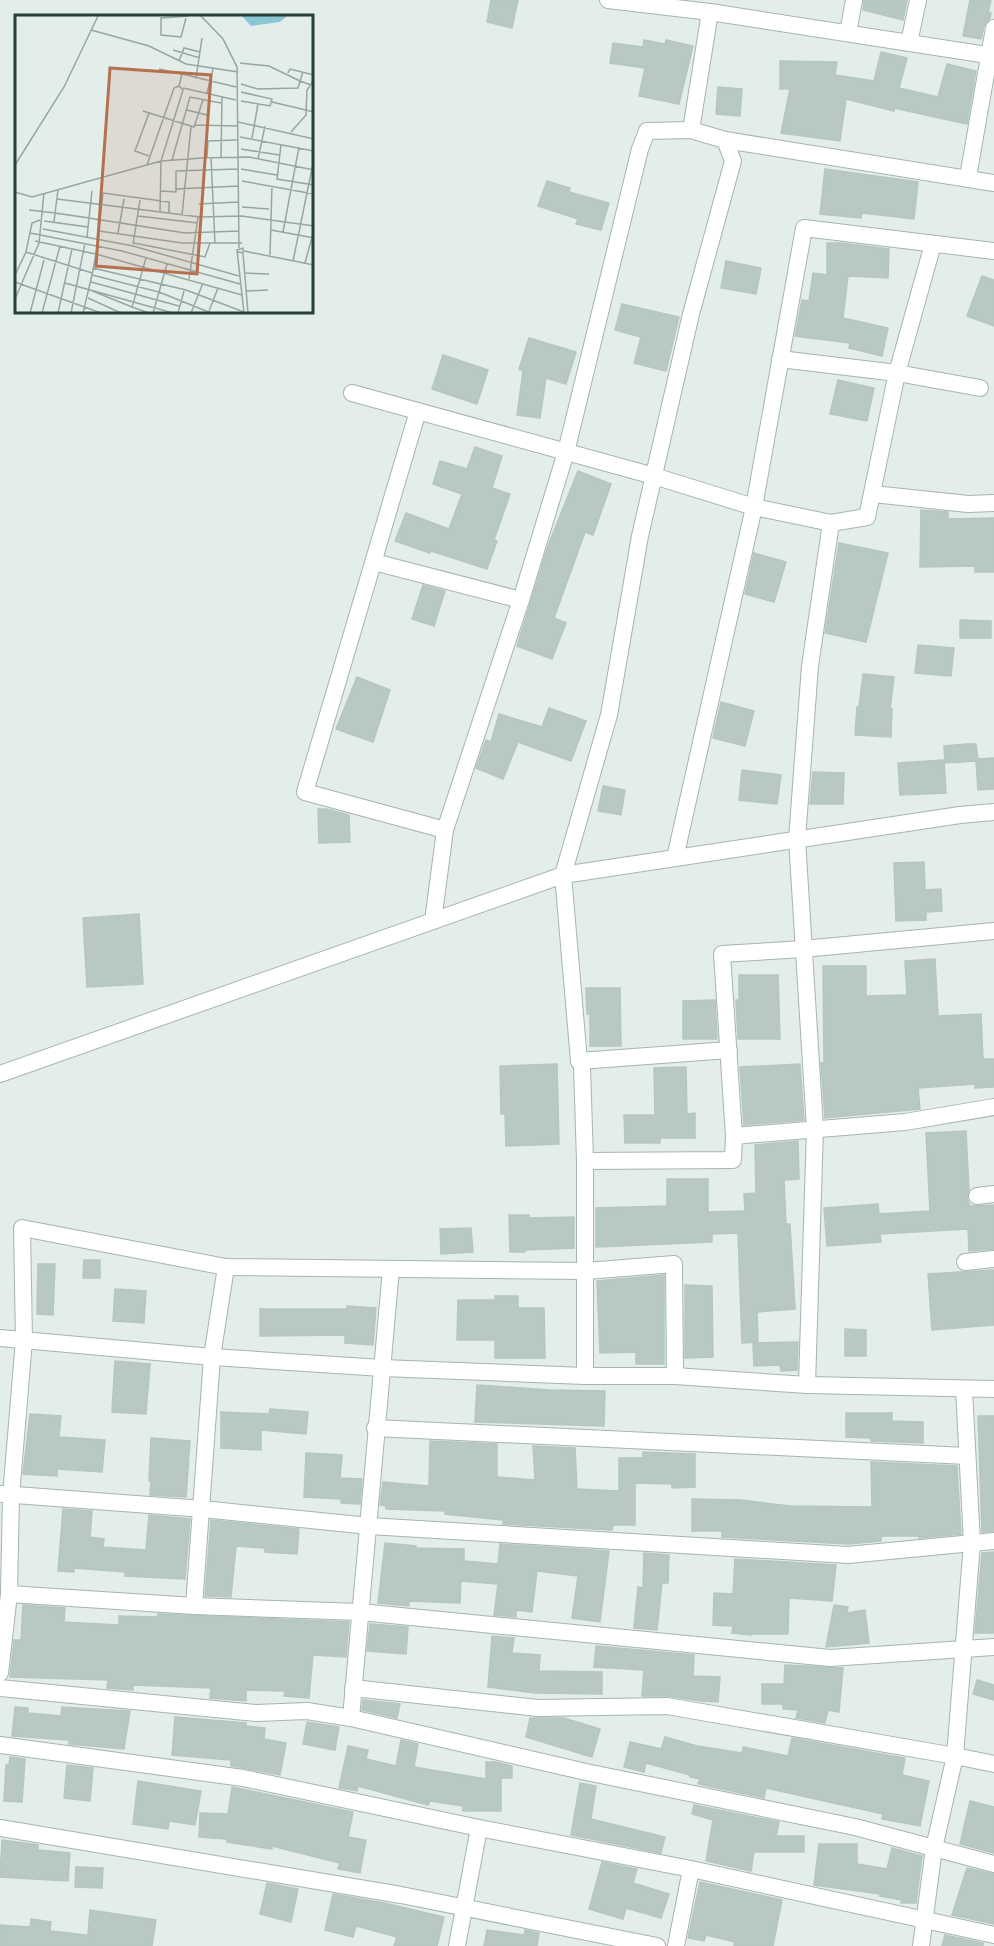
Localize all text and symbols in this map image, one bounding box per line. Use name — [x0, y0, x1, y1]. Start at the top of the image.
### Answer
inset map — [15, 15, 314, 314]

